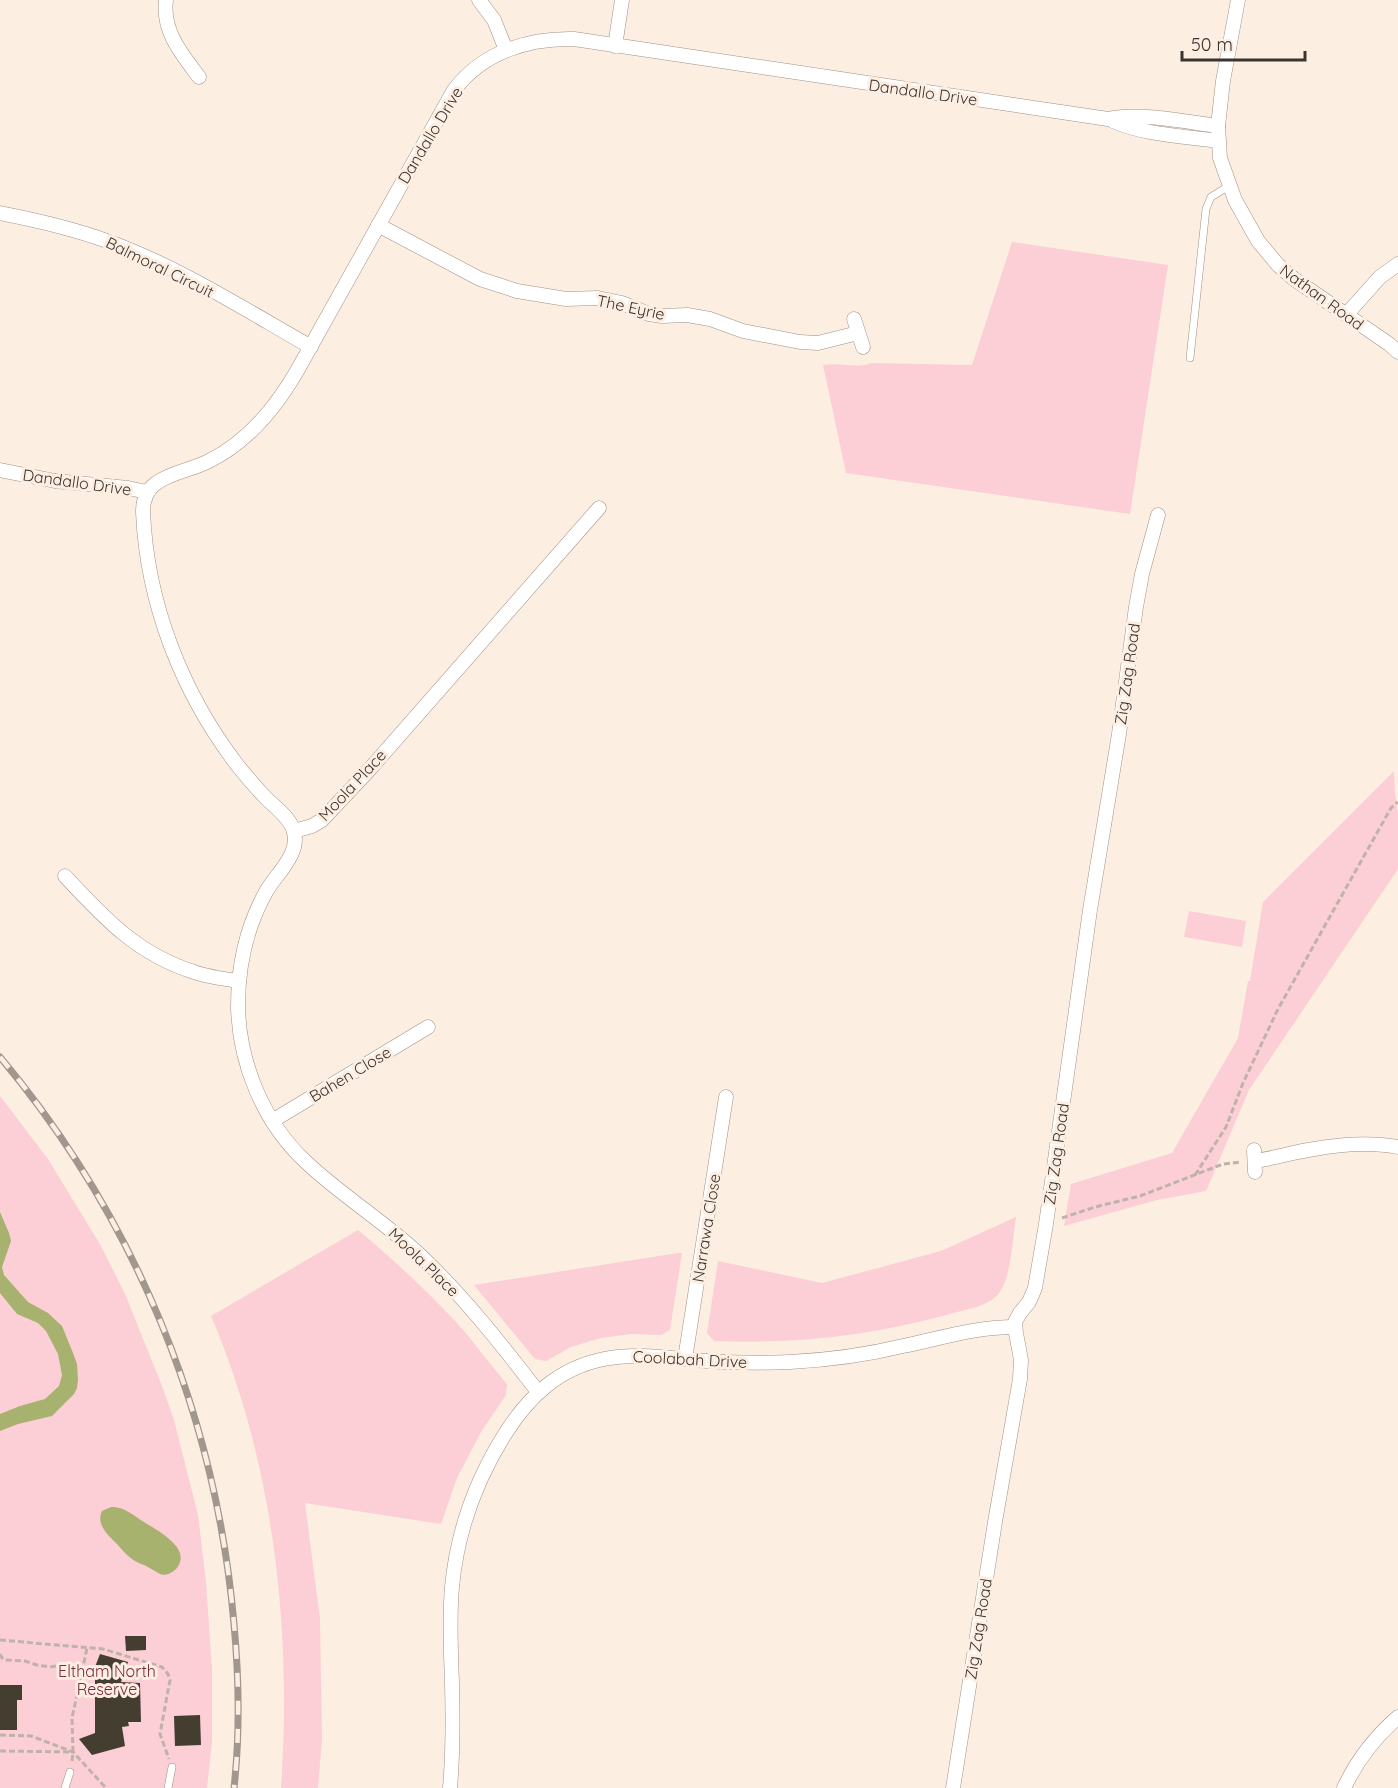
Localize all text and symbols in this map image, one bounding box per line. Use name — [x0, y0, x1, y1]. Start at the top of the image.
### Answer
scale bar — [1182, 24, 1305, 62]
text: 50 m — [1191, 33, 1233, 56]
street label: Dandallo Drive — [867, 74, 979, 110]
street label: Dandallo Drive — [393, 83, 467, 187]
street label: Balmoral Circuit — [103, 232, 217, 302]
street label: Nathan Road — [1276, 260, 1368, 334]
street label: The Eyrie — [595, 290, 667, 324]
street label: Dandallo Drive — [21, 464, 133, 500]
street label: Zig Zag Road — [1110, 622, 1144, 726]
street label: Moola Place — [314, 745, 390, 825]
street label: Bahen Close — [305, 1042, 395, 1106]
street label: Zig Zag Road — [1039, 1102, 1073, 1206]
street label: Narrawa Close — [688, 1172, 724, 1284]
street label: Moola Place — [384, 1223, 464, 1301]
street label: Coolabah Drive — [632, 1346, 748, 1372]
street label: Zig Zag Road — [960, 1577, 996, 1681]
park label: Eltham North Reserve — [58, 1661, 156, 1699]

